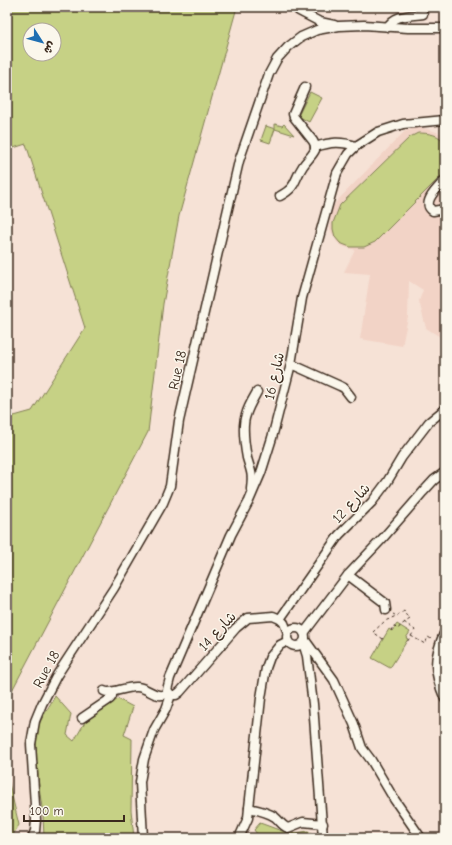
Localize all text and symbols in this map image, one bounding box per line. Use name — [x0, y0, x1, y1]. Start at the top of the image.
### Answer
north arrow — [22, 22, 62, 62]
text: ش — [41, 39, 59, 56]
street label: Rue 18 — [165, 349, 190, 391]
street label: شارع 16 — [261, 351, 289, 402]
street label: شارع 12 — [329, 480, 375, 527]
street label: شارع 14 — [195, 608, 240, 655]
street label: Rue 18 — [29, 648, 64, 691]
scale bar — [24, 797, 124, 823]
text: 100 m — [30, 804, 63, 818]

